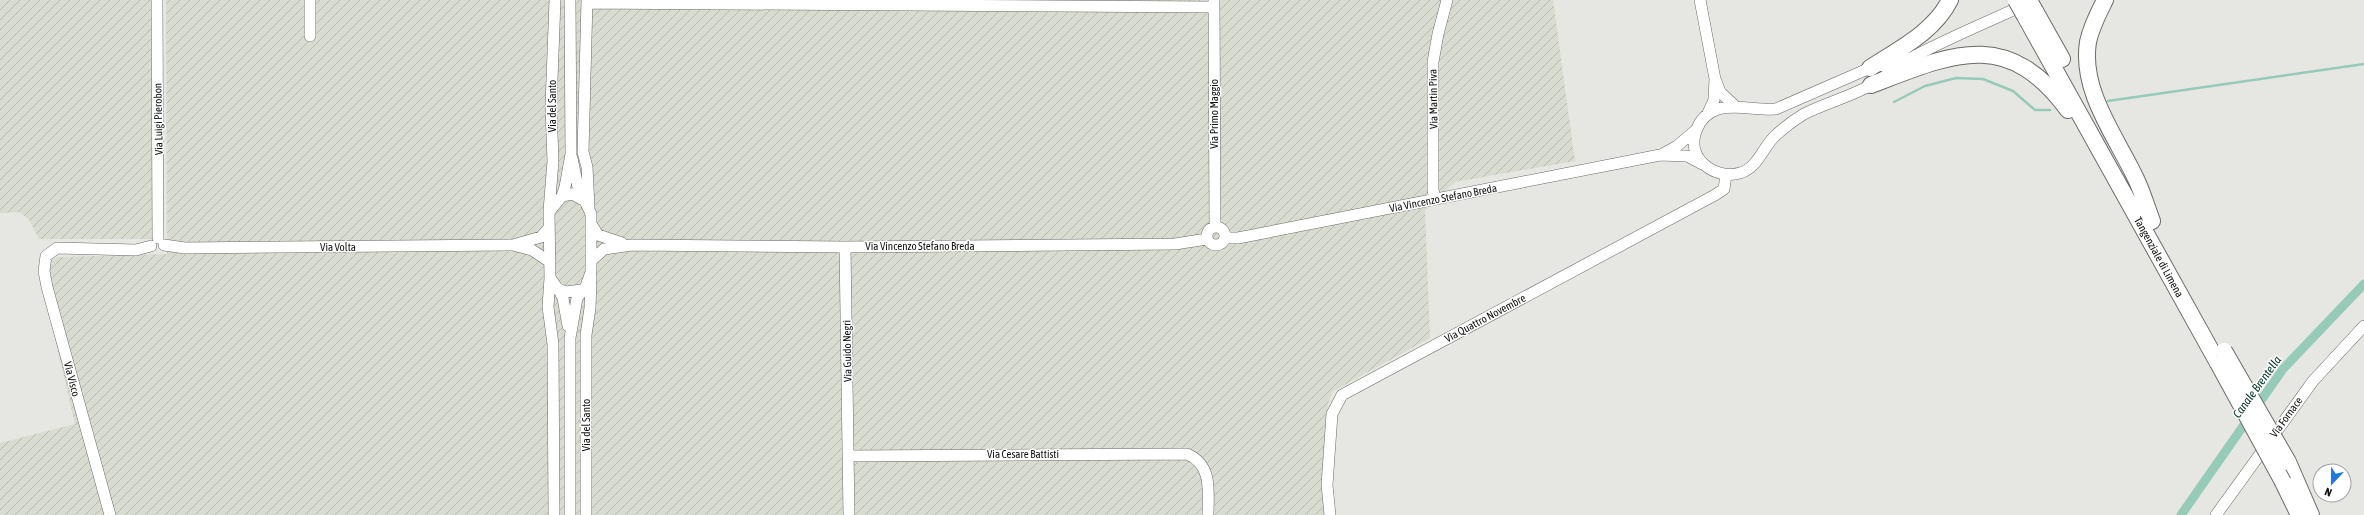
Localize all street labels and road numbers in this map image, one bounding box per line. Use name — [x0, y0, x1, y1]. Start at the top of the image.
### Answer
street label: Via Martin Piva — [1426, 69, 1440, 129]
street label: Via Primo Maggio — [1208, 79, 1220, 149]
street label: Via del Santo — [546, 80, 558, 132]
street label: Via Luigi Pierobon — [151, 83, 165, 155]
street label: Via Vincenzo Stefano Breda — [1388, 182, 1498, 214]
street label: Tangenziale di Limena — [2132, 215, 2186, 299]
street label: Via Vincenzo Stefano Breda — [865, 240, 975, 252]
street label: Via Volta — [320, 241, 356, 253]
street label: Via Quattro Novembre — [1442, 292, 1528, 344]
street label: Via Guido Negri — [840, 320, 854, 382]
street label: Via Visco — [62, 360, 82, 398]
street label: Via Fornace — [2267, 395, 2305, 439]
street label: Via del Santo — [580, 399, 592, 451]
street label: Via Cesare Battisti — [987, 448, 1059, 460]

